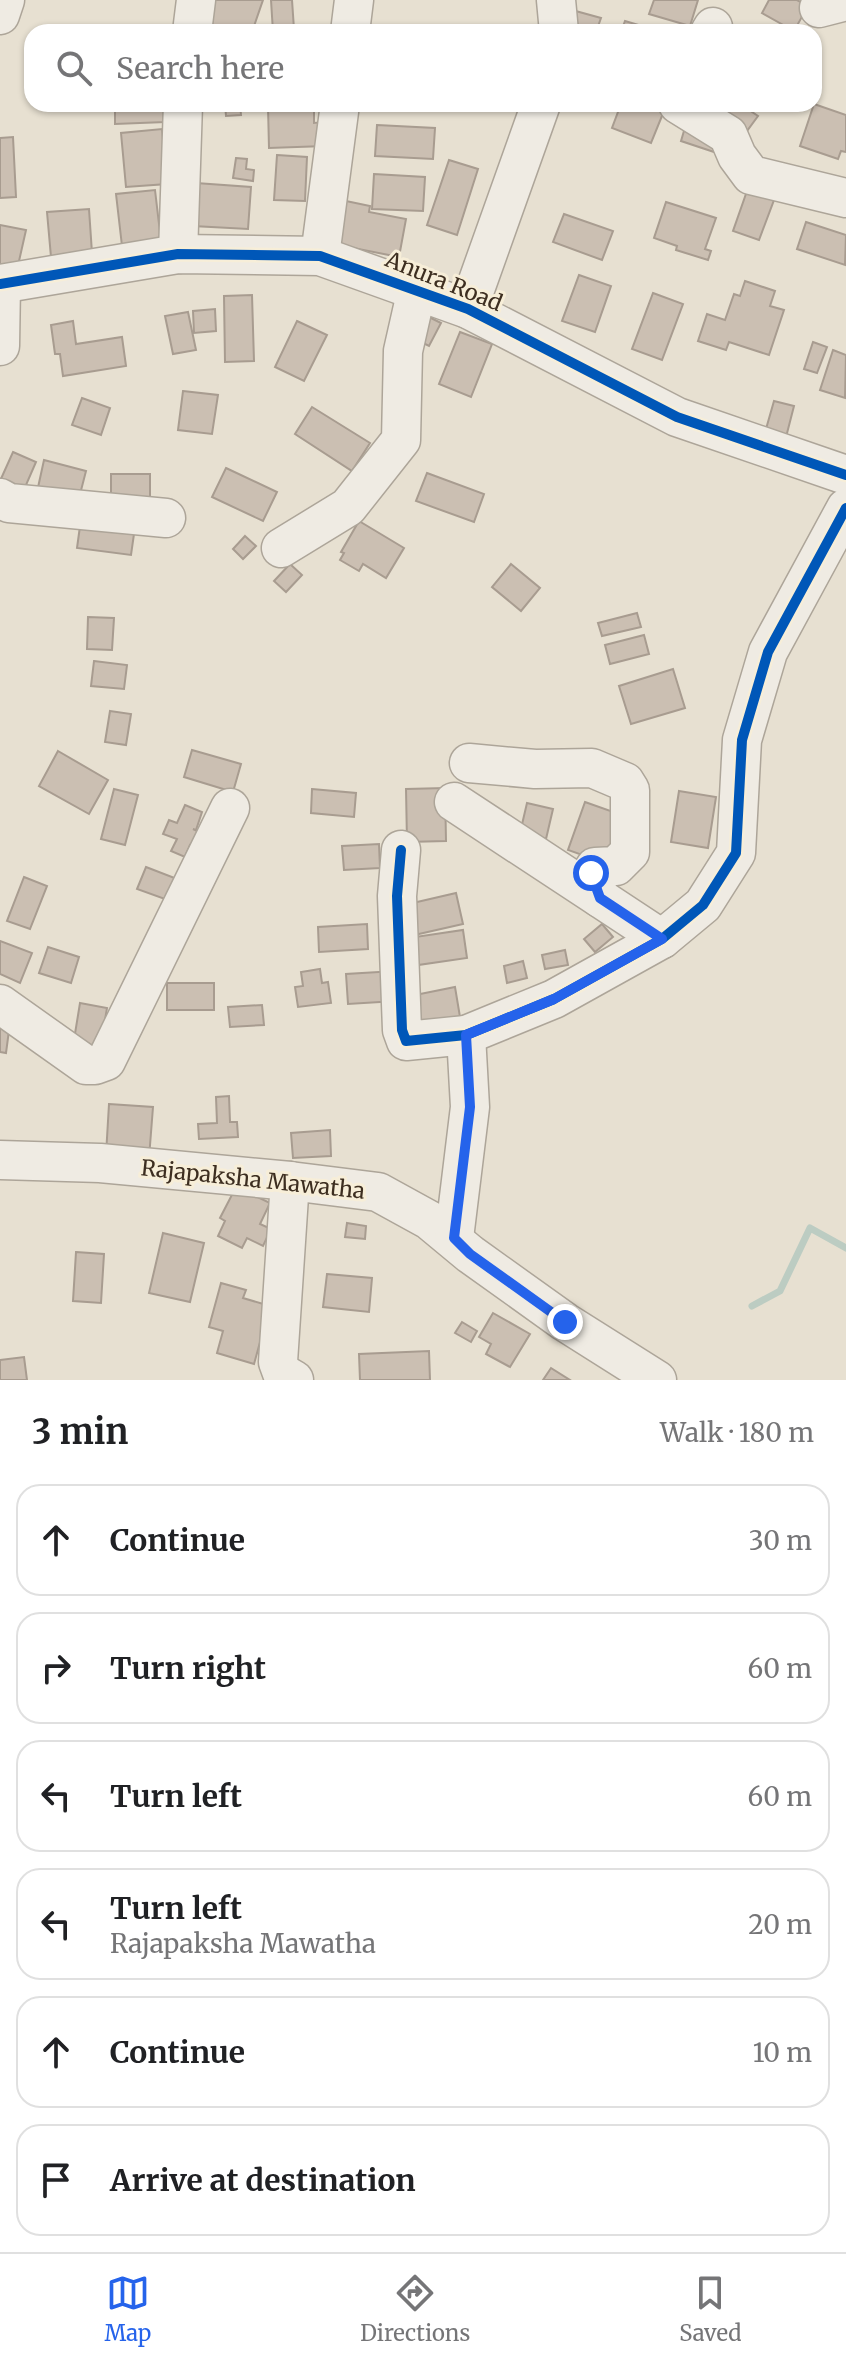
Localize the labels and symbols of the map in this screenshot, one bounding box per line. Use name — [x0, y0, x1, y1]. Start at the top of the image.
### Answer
street label: Anura Road — [381, 245, 506, 317]
route start — [573, 855, 609, 891]
street label: Rajapaksha Mawatha — [140, 1153, 367, 1205]
route end — [547, 1304, 583, 1340]

